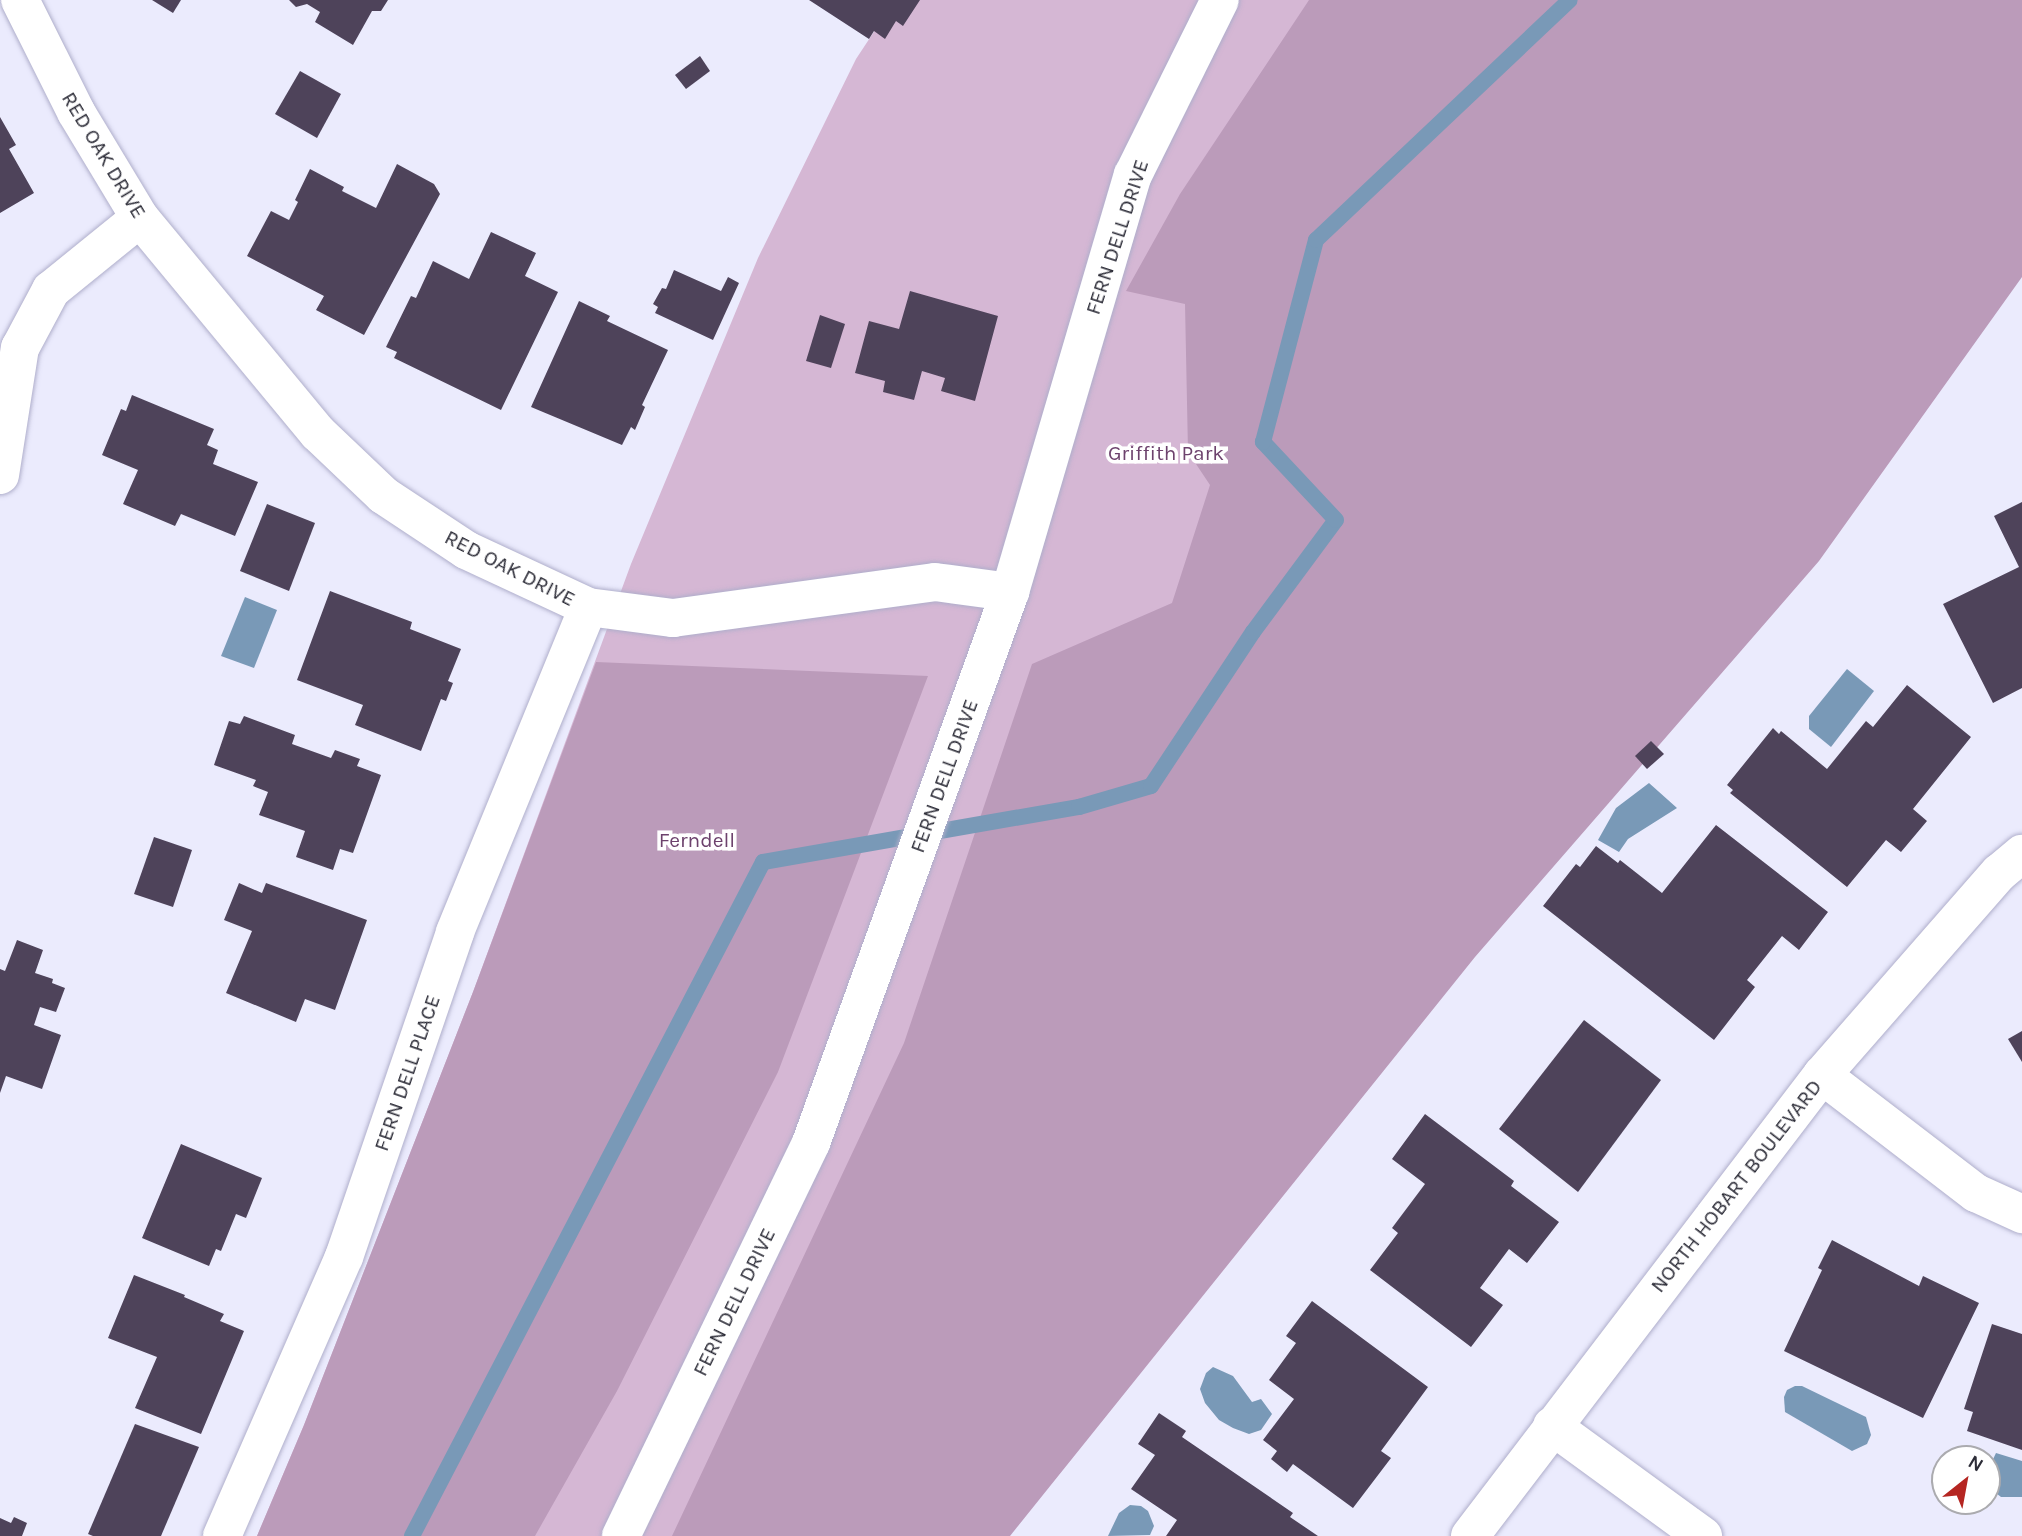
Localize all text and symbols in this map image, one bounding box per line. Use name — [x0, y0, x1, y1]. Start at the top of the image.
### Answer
street label: RED OAK DRIVE — [56, 87, 152, 223]
street label: FERN DELL DRIVE — [1080, 156, 1154, 318]
park label: Griffith Park — [1108, 440, 1224, 466]
street label: RED OAK DRIVE — [441, 524, 579, 612]
street label: FERN DELL DRIVE — [905, 696, 983, 856]
park label: Ferndell — [659, 827, 735, 853]
street label: FERN DELL PLACE — [368, 992, 446, 1154]
street label: NORTH HOBART BOULEVARD — [1645, 1075, 1827, 1297]
street label: FERN DELL DRIVE — [687, 1224, 781, 1380]
north arrow — [1931, 1445, 2001, 1515]
text: N — [1964, 1451, 1987, 1477]

